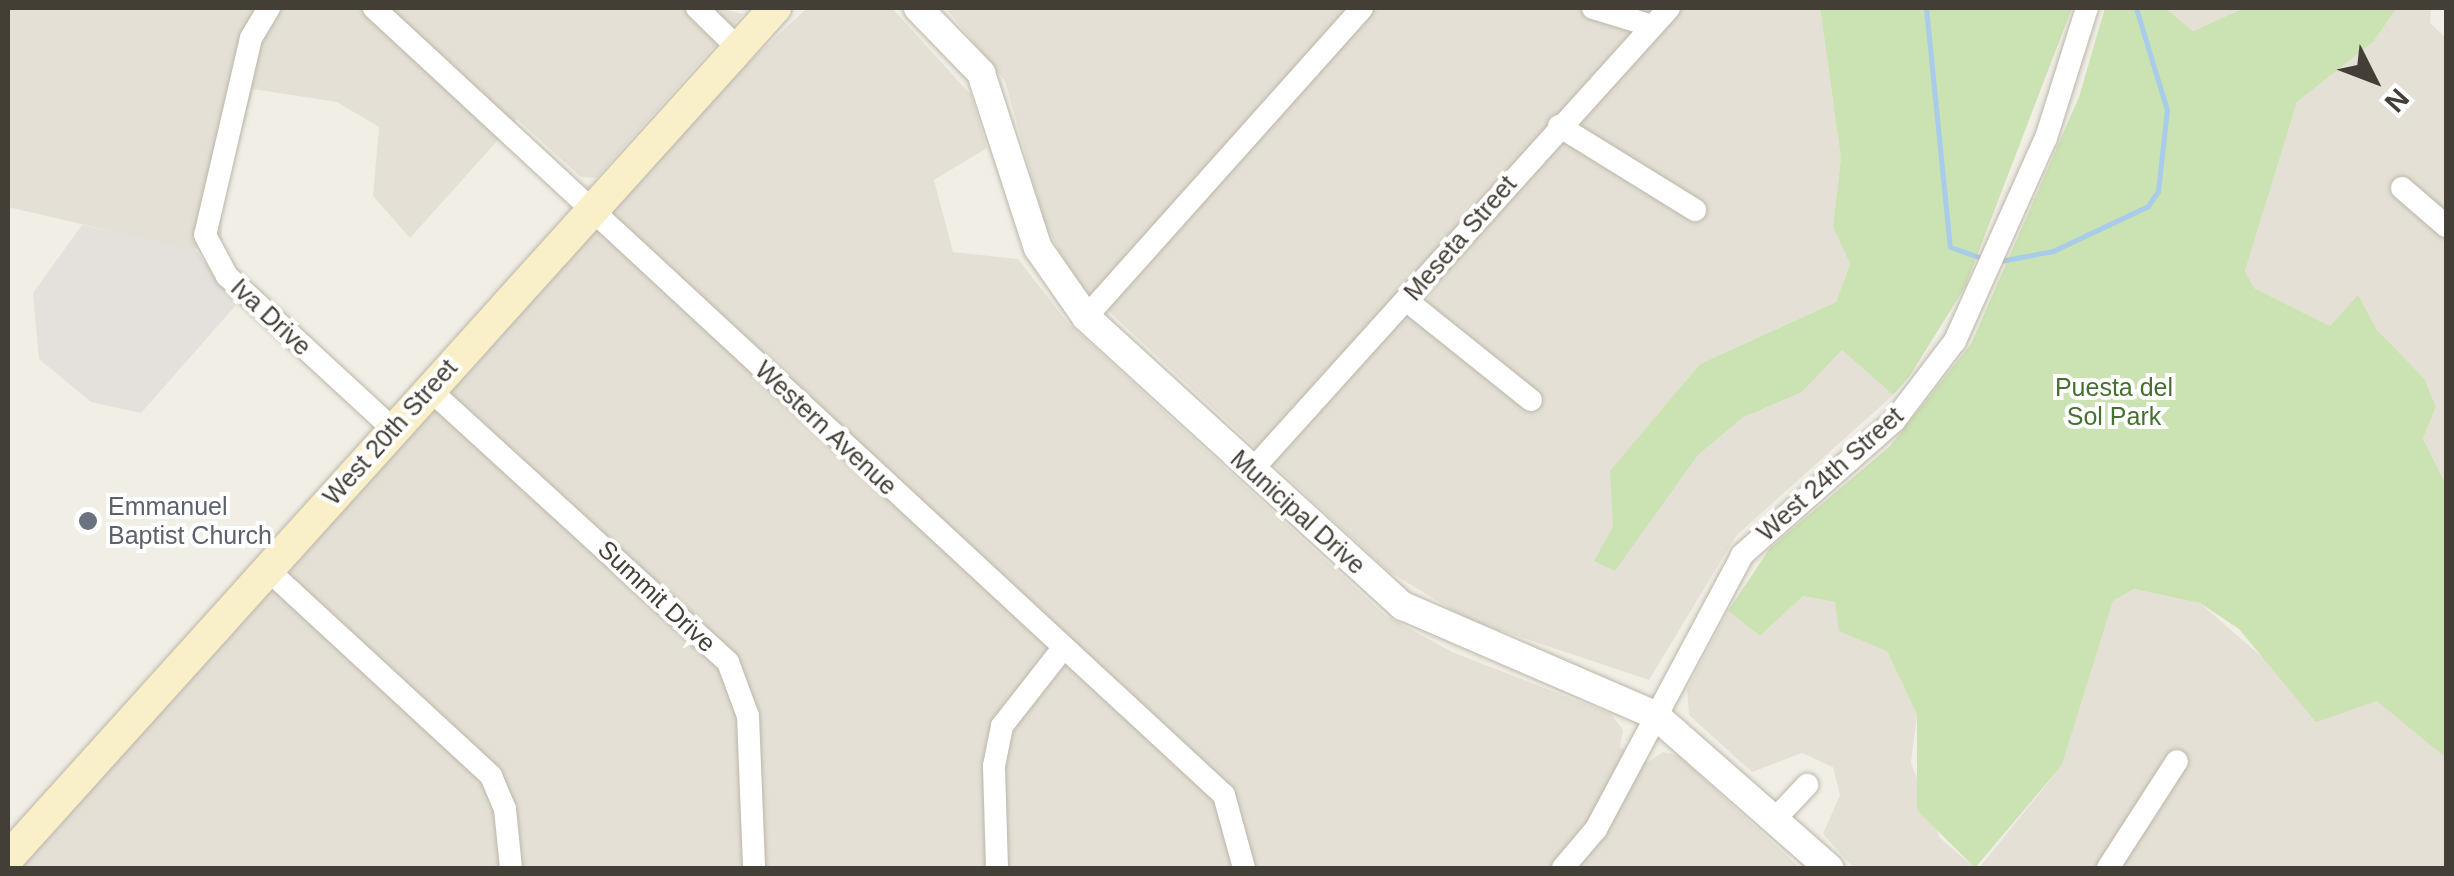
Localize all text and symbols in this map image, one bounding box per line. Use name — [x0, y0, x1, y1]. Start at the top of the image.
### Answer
north arrow — [2324, 30, 2424, 130]
text: N — [2378, 83, 2415, 118]
street label: Meseta Street — [1398, 169, 1522, 307]
street label: Iva Drive — [225, 272, 317, 362]
street label: West 20th Street — [317, 353, 463, 511]
street label: Western Avenue — [749, 354, 903, 502]
park label: Puesta del Sol Park — [2055, 373, 2173, 432]
street label: West 24th Street — [1751, 401, 1909, 547]
street label: Municipal Drive — [1224, 444, 1372, 580]
place label: Emmanuel Baptist Church — [108, 492, 272, 551]
marker: Emmanuel Baptist Church — [77, 510, 99, 532]
street label: Summit Drive — [592, 534, 722, 658]

